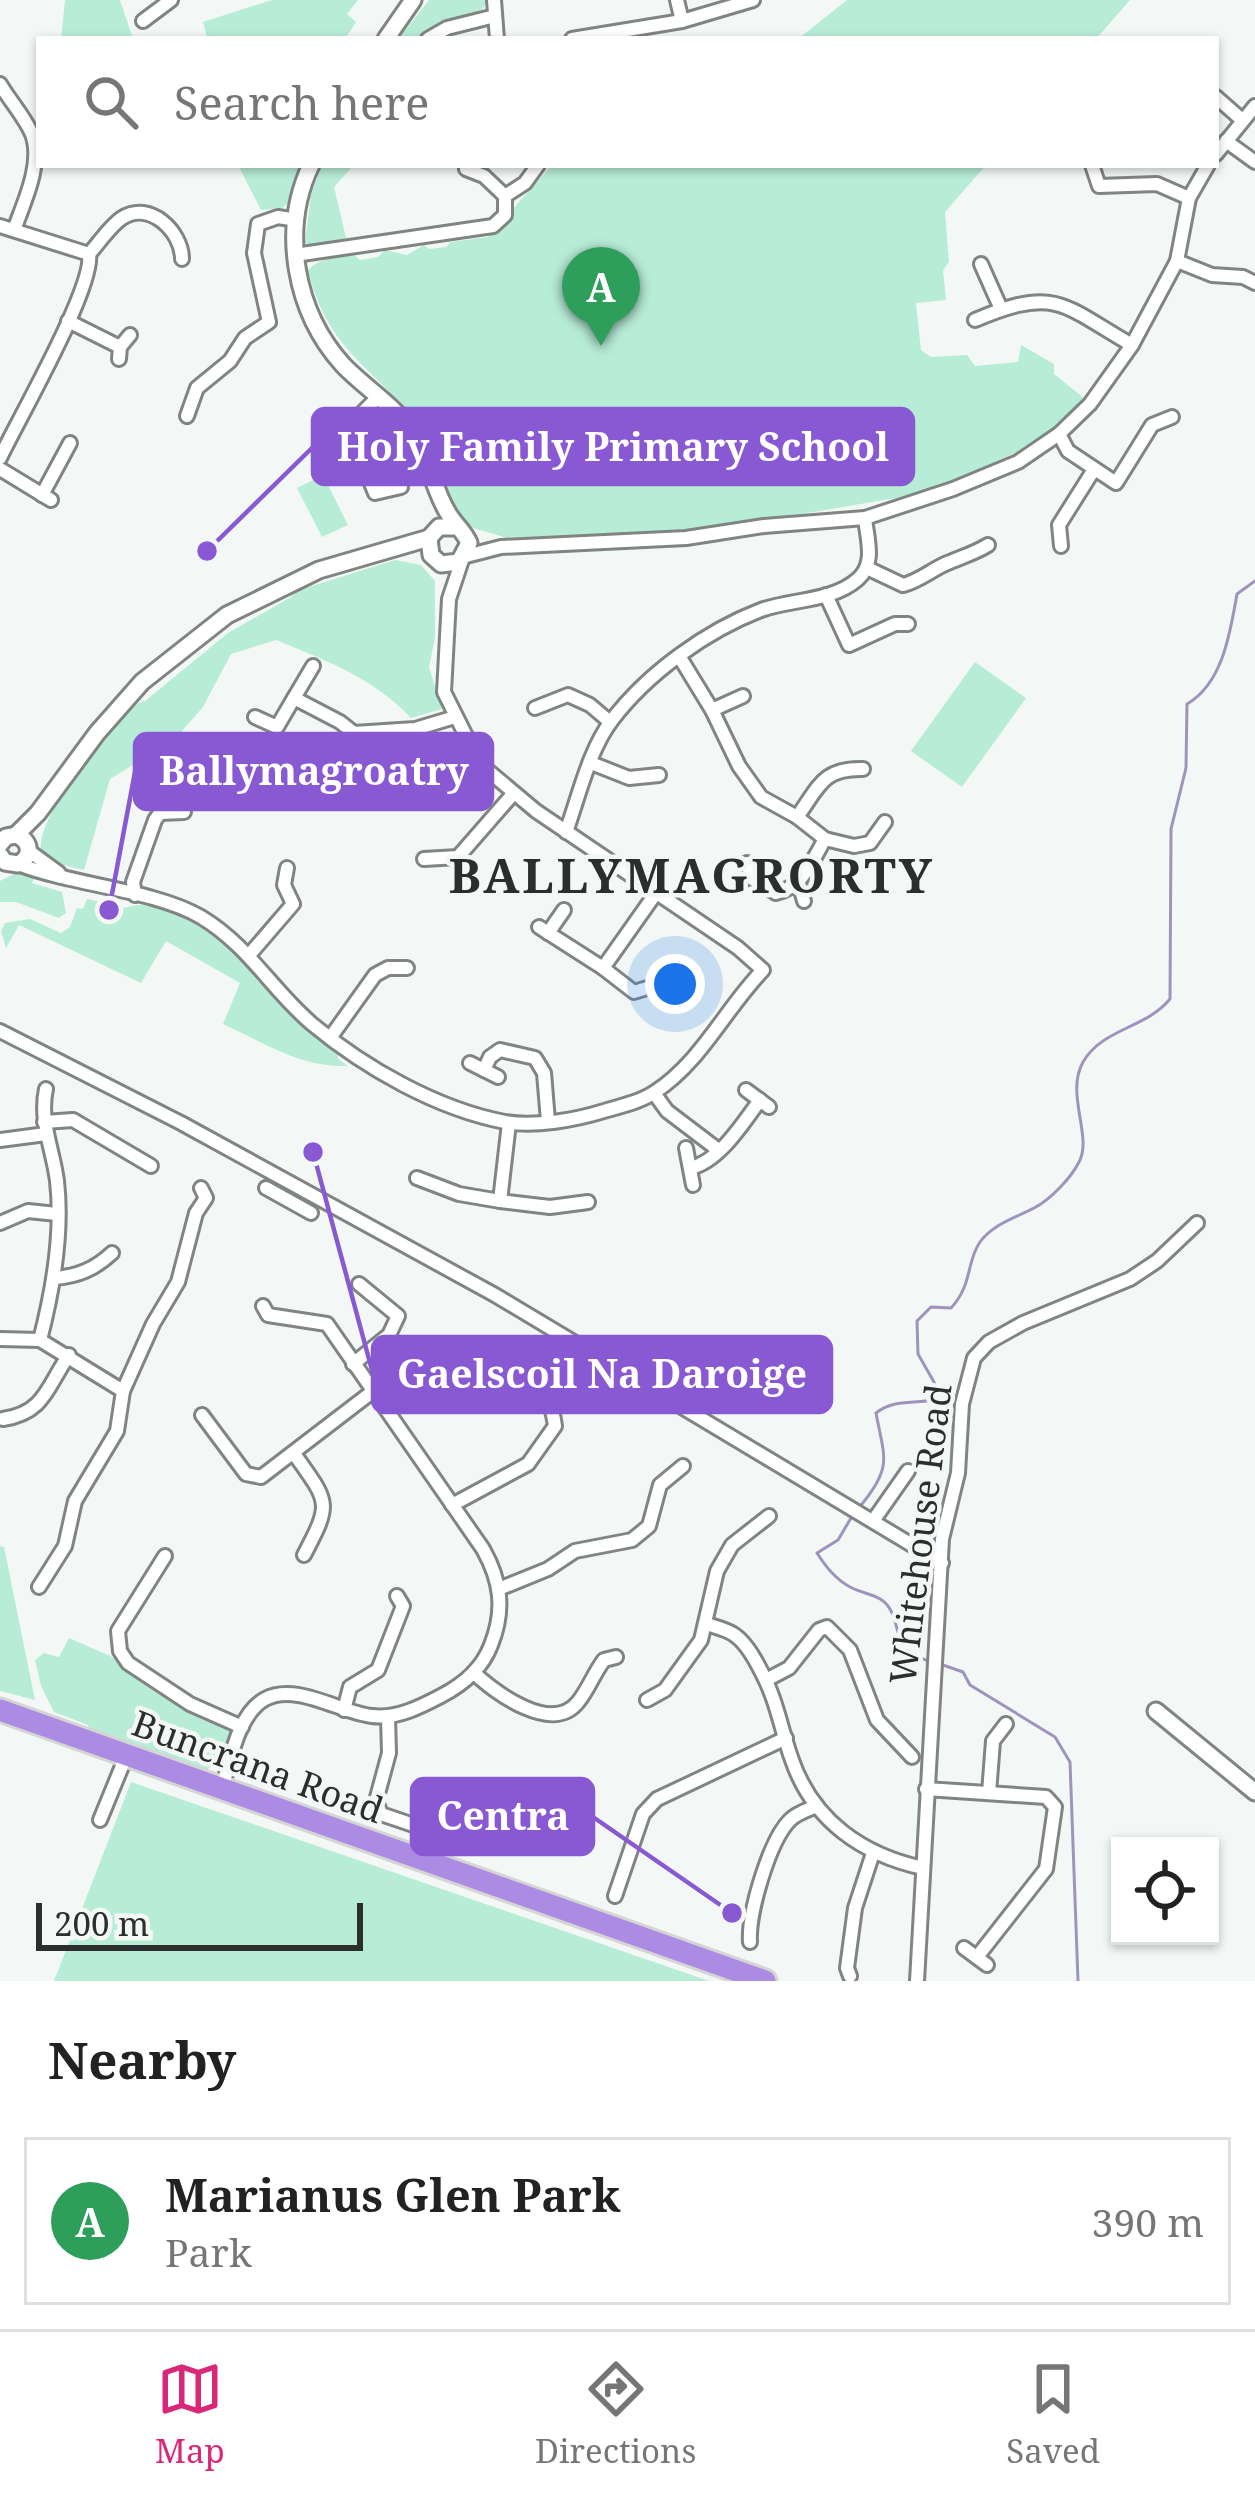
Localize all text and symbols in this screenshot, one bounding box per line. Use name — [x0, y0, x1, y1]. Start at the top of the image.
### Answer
search box — [36, 36, 1219, 168]
icon: search — [78, 69, 144, 135]
text: Search here — [174, 72, 429, 133]
pin: A — [562, 247, 640, 346]
callout: Holy Family Primary School — [313, 409, 913, 484]
text: Holy Family Primary School — [337, 419, 889, 472]
callout: Ballymagroatry — [135, 734, 492, 809]
text: Ballymagroatry — [159, 743, 469, 796]
district label: BALLYMAGRORTY — [449, 842, 935, 907]
your location — [645, 954, 705, 1014]
callout: Gaelscoil Na Daroige — [373, 1337, 831, 1412]
text: Gaelscoil Na Daroige — [397, 1346, 807, 1399]
street label: Whitehouse Road — [877, 1381, 963, 1687]
street label: Buncrana Road — [126, 1698, 390, 1834]
callout: Centra — [412, 1779, 593, 1854]
text: Centra — [436, 1788, 570, 1841]
map controls — [1111, 1837, 1219, 1945]
button: locate — [1111, 1837, 1219, 1945]
scale bar — [36, 1897, 363, 1950]
text: 200 m — [54, 1901, 149, 1946]
text: Nearby — [48, 2024, 236, 2094]
text: Marianus Glen Park — [165, 2164, 620, 2225]
text: A — [75, 2195, 105, 2248]
text: 390 m — [1092, 2195, 1204, 2248]
text: Park — [165, 2225, 252, 2278]
tab: Map — [155, 2356, 225, 2473]
tab: Directions — [535, 2356, 696, 2473]
tab: Saved — [1006, 2356, 1100, 2473]

